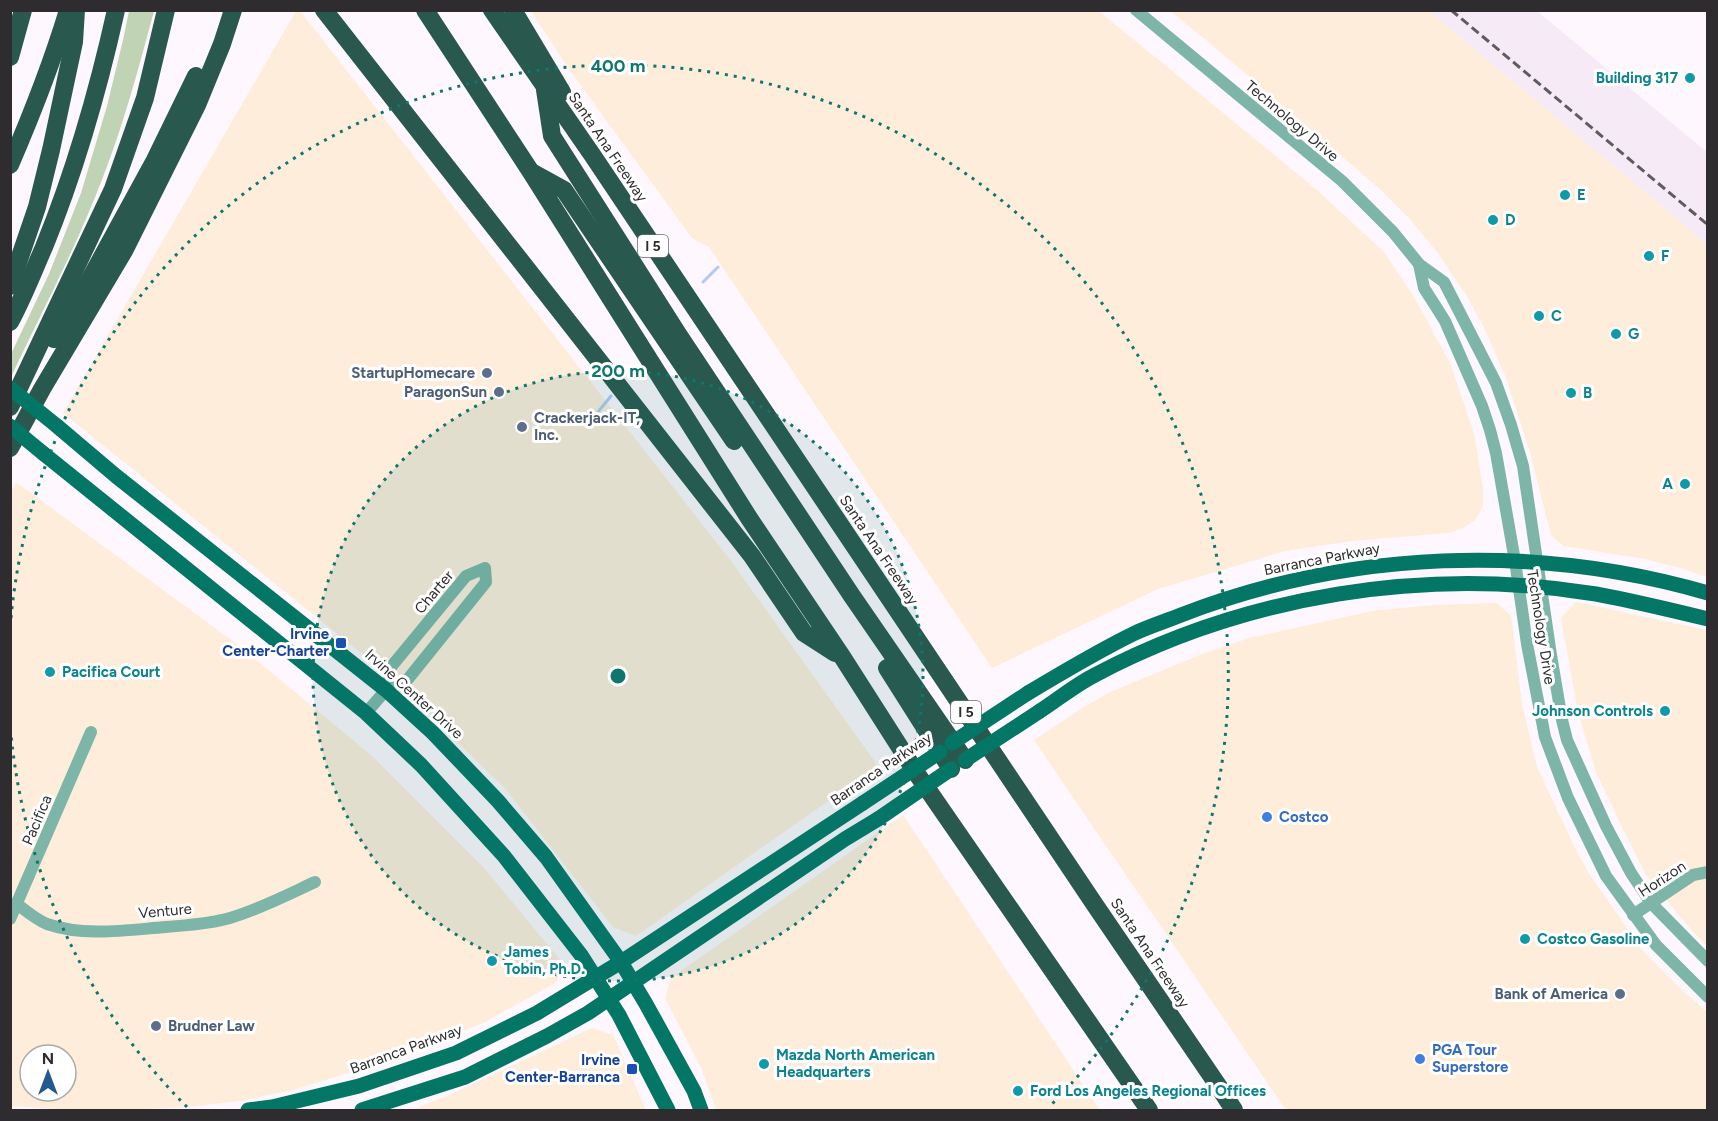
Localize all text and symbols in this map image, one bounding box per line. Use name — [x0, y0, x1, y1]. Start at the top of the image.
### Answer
text: 400 m — [591, 55, 645, 77]
place label: Building 317 — [1596, 69, 1678, 87]
marker: Building 317 — [1683, 71, 1697, 85]
street label: Technology Drive — [1242, 77, 1342, 165]
street label: Santa Ana Freeway — [565, 89, 651, 205]
place label: E — [1577, 186, 1586, 204]
marker: E — [1558, 188, 1572, 202]
place label: D — [1505, 211, 1516, 229]
marker: D — [1486, 213, 1500, 227]
road number: I 5 — [638, 235, 668, 257]
place label: F — [1661, 247, 1669, 265]
marker: F — [1642, 249, 1656, 263]
place label: C — [1551, 307, 1562, 325]
marker: C — [1532, 309, 1546, 323]
place label: G — [1628, 325, 1639, 343]
marker: G — [1609, 327, 1623, 341]
text: 200 m — [591, 360, 645, 382]
place label: StartupHomecare — [351, 364, 476, 382]
marker: StartupHomecare — [480, 366, 494, 380]
place label: ParagonSun — [404, 383, 487, 401]
place label: B — [1583, 384, 1592, 402]
marker: ParagonSun — [492, 385, 506, 399]
marker: B — [1564, 386, 1578, 400]
place label: Crackerjack-IT, Inc. — [534, 409, 640, 444]
marker: Crackerjack-IT, Inc. — [515, 420, 529, 434]
place label: A — [1662, 475, 1673, 493]
marker: A — [1678, 477, 1692, 491]
street label: Santa Ana Freeway — [836, 492, 922, 608]
street label: Barranca Parkway — [1262, 539, 1382, 579]
street label: Charter — [411, 567, 457, 617]
street label: Technology Drive — [1523, 568, 1559, 686]
place label: Irvine Center-Charter — [222, 625, 330, 660]
marker: Irvine Center-Charter — [334, 636, 348, 650]
street label: Irvine Center Drive — [361, 645, 467, 743]
place label: Pacifica Court — [62, 663, 160, 681]
marker: Pacifica Court — [43, 665, 57, 679]
centre of rings — [608, 666, 628, 686]
road number: I 5 — [951, 701, 981, 723]
place label: Johnson Controls — [1532, 702, 1653, 720]
marker: Johnson Controls — [1658, 704, 1672, 718]
street label: Barranca Parkway — [827, 728, 935, 809]
street label: Pacifica — [18, 792, 56, 848]
place label: Costco — [1279, 808, 1329, 826]
marker: Costco — [1260, 810, 1274, 824]
street label: Horizon — [1635, 857, 1689, 901]
street label: Santa Ana Freeway — [1107, 895, 1193, 1011]
street label: Venture — [137, 900, 193, 922]
place label: Costco Gasoline — [1537, 930, 1650, 948]
marker: Costco Gasoline — [1518, 932, 1532, 946]
place label: James Tobin, Ph.D. — [504, 943, 585, 978]
marker: James Tobin, Ph.D. — [485, 954, 499, 968]
place label: Bank of America — [1495, 985, 1608, 1003]
marker: Bank of America — [1613, 987, 1627, 1001]
place label: Brudner Law — [168, 1017, 255, 1035]
marker: Brudner Law — [149, 1019, 163, 1033]
street label: Barranca Parkway — [347, 1020, 465, 1078]
place label: PGA Tour Superstore — [1432, 1041, 1509, 1076]
north arrow — [18, 1043, 78, 1103]
place label: Mazda North American Headquarters — [776, 1046, 935, 1081]
text: N — [42, 1049, 54, 1068]
place label: Irvine Center-Barranca — [505, 1051, 621, 1086]
marker: PGA Tour Superstore — [1413, 1052, 1427, 1066]
marker: Mazda North American Headquarters — [757, 1057, 771, 1071]
marker: Irvine Center-Barranca — [625, 1062, 639, 1076]
place label: Ford Los Angeles Regional Offices — [1030, 1082, 1266, 1100]
marker: Ford Los Angeles Regional Offices — [1011, 1084, 1025, 1098]

